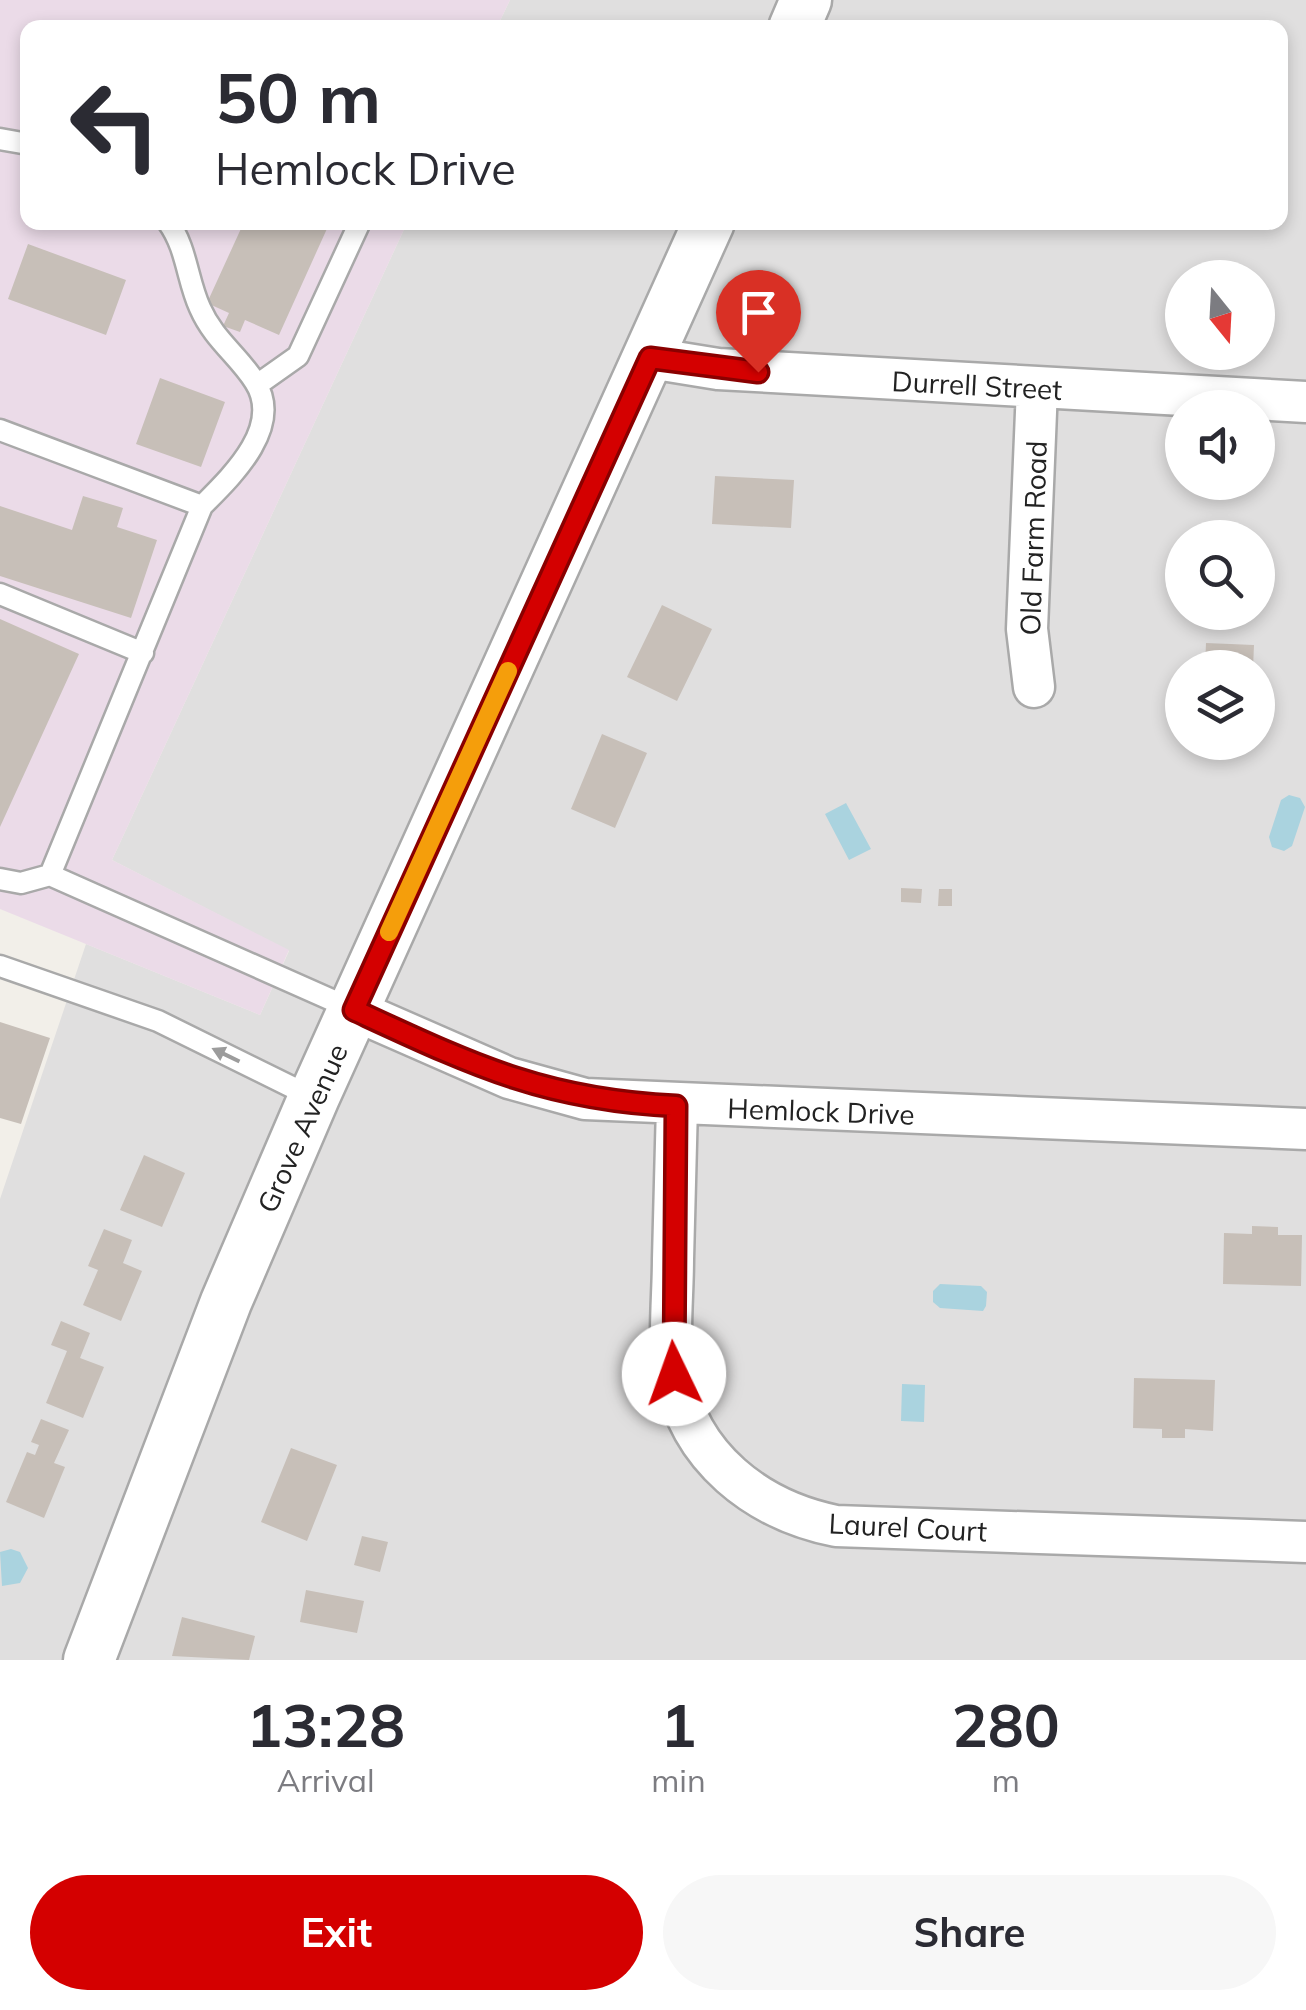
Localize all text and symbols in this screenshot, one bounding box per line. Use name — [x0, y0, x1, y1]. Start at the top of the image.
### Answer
text: 50 m — [215, 53, 381, 141]
icon: left — [50, 60, 180, 190]
text: Hemlock Drive — [215, 140, 516, 196]
north arrow — [1165, 260, 1275, 370]
map controls — [1165, 260, 1275, 760]
pin — [716, 270, 801, 373]
icon: arrive — [731, 285, 786, 340]
street label: Durrell Street — [891, 363, 1063, 407]
button: sound — [1165, 390, 1275, 500]
street label: Old Farm Road — [1012, 440, 1054, 636]
button: search — [1165, 520, 1275, 630]
button: layers — [1165, 650, 1275, 760]
street label: Grove Avenue — [249, 1038, 355, 1218]
one-way arrow — [212, 1046, 241, 1063]
street label: Hemlock Drive — [727, 1090, 915, 1132]
position arrow — [622, 1322, 726, 1426]
street label: Laurel Court — [828, 1505, 988, 1549]
text: 13:28 — [246, 1687, 405, 1762]
text: 1 — [660, 1687, 696, 1762]
text: 280 — [952, 1687, 1060, 1762]
text: Arrival — [277, 1760, 375, 1800]
text: min — [651, 1760, 706, 1800]
text: m — [992, 1760, 1020, 1800]
button: Exit — [30, 1875, 643, 1990]
button: Share — [663, 1875, 1276, 1990]

